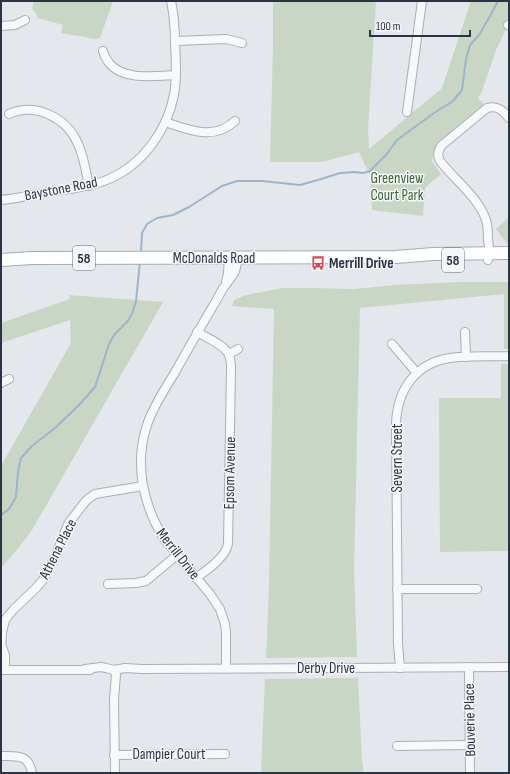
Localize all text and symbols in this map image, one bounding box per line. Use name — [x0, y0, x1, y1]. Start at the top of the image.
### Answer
scale bar — [370, 12, 470, 38]
text: 100 m — [376, 19, 401, 34]
park label: Greenview Court Park — [370, 169, 424, 205]
street label: Baystone Road — [23, 173, 99, 205]
road number: 58 — [73, 246, 95, 270]
road number: 58 — [442, 248, 464, 272]
street label: McDonalds Road — [173, 249, 255, 268]
place label: Merrill Drive — [329, 254, 394, 273]
bus stop icon: Merrill Drive — [310, 255, 326, 271]
street label: Severn Street — [388, 423, 407, 492]
street label: Epsom Avenue — [220, 436, 240, 510]
street label: Athena Place — [34, 516, 81, 583]
street label: Merrill Drive — [152, 524, 204, 584]
street label: Derby Drive — [297, 659, 355, 678]
street label: Bouverie Place — [460, 683, 480, 757]
street label: Dampier Court — [132, 745, 206, 764]

